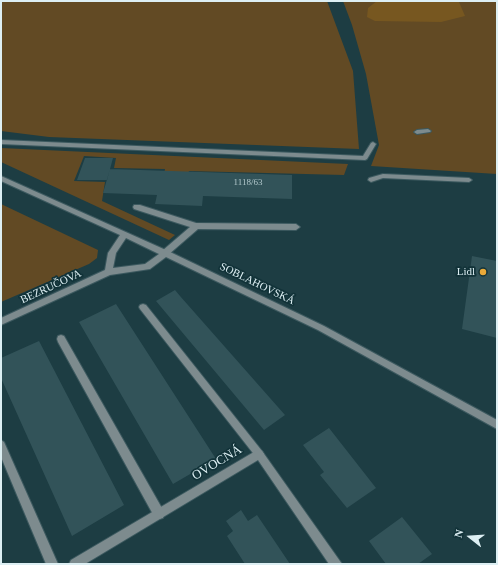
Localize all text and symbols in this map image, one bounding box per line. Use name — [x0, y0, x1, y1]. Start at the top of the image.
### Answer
house number: 1118/63 — [234, 178, 262, 188]
street label: SOBLAHOVSKÁ — [217, 260, 297, 308]
place label: Lidl — [457, 265, 475, 279]
street label: BEZRUČOVA — [18, 267, 84, 307]
marker: Lidl — [478, 267, 488, 277]
street label: OVOCNÁ — [189, 442, 245, 484]
north arrow — [450, 517, 490, 557]
text: N — [452, 528, 465, 539]

